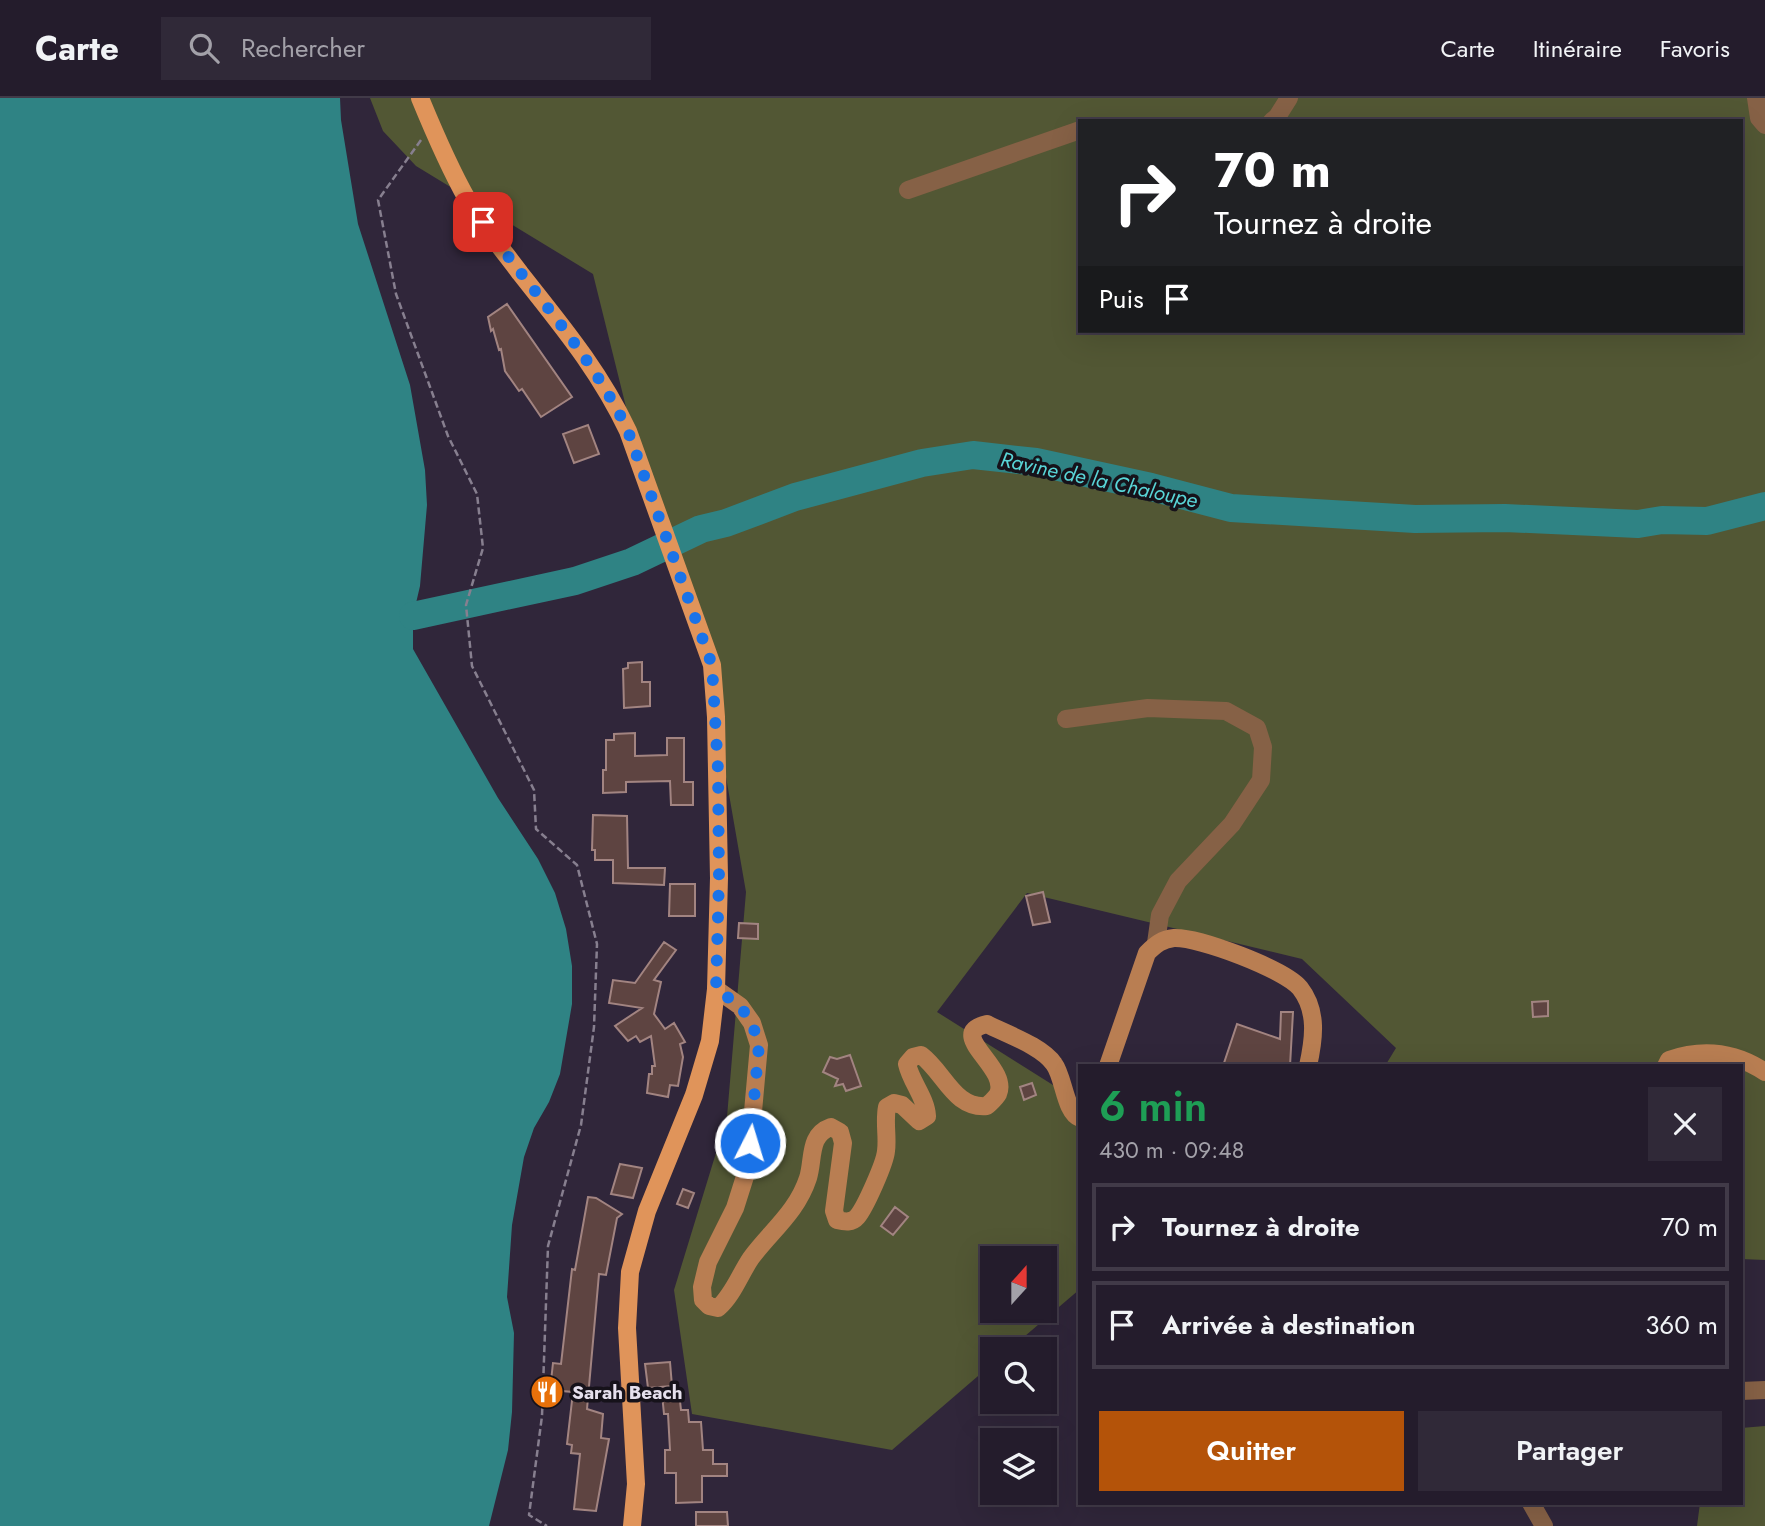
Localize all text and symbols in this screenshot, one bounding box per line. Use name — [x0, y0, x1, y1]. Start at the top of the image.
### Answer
search box — [161, 17, 651, 80]
text: Carte — [35, 25, 119, 72]
icon: search — [185, 29, 223, 67]
text: Rechercher — [241, 29, 365, 67]
text: Carte — [1440, 31, 1495, 66]
text: Itinéraire — [1533, 31, 1622, 66]
text: Favoris — [1660, 31, 1730, 66]
text: 70 m — [1214, 135, 1331, 205]
icon: right — [1099, 147, 1190, 238]
pin — [453, 192, 513, 252]
text: Tournez à droite — [1214, 200, 1432, 246]
icon: arrive — [464, 203, 502, 241]
text: Puis — [1099, 280, 1144, 318]
icon: arrive — [1158, 280, 1196, 318]
water label: Ravine de la Chaloupe — [998, 444, 1201, 516]
text: 6 min — [1099, 1076, 1207, 1137]
button: close — [1648, 1087, 1722, 1161]
position arrow — [713, 1106, 787, 1180]
text: 430 m · 09:48 — [1099, 1133, 1244, 1167]
icon: right — [1103, 1208, 1141, 1246]
text: Tournez à droite — [1162, 1208, 1360, 1246]
text: 70 m — [1661, 1208, 1718, 1246]
north arrow — [980, 1246, 1057, 1323]
map controls — [980, 1246, 1057, 1505]
icon: arrive — [1103, 1306, 1141, 1344]
text: Arrivée à destination — [1162, 1306, 1415, 1344]
text: 360 m — [1645, 1306, 1718, 1344]
button: search — [980, 1337, 1057, 1414]
restaurant icon: Sarah Beach — [528, 1373, 566, 1411]
place label: Sarah Beach — [572, 1379, 683, 1406]
button: Quitter — [1099, 1411, 1404, 1491]
button: Partager — [1418, 1411, 1722, 1491]
button: layers — [980, 1428, 1057, 1505]

